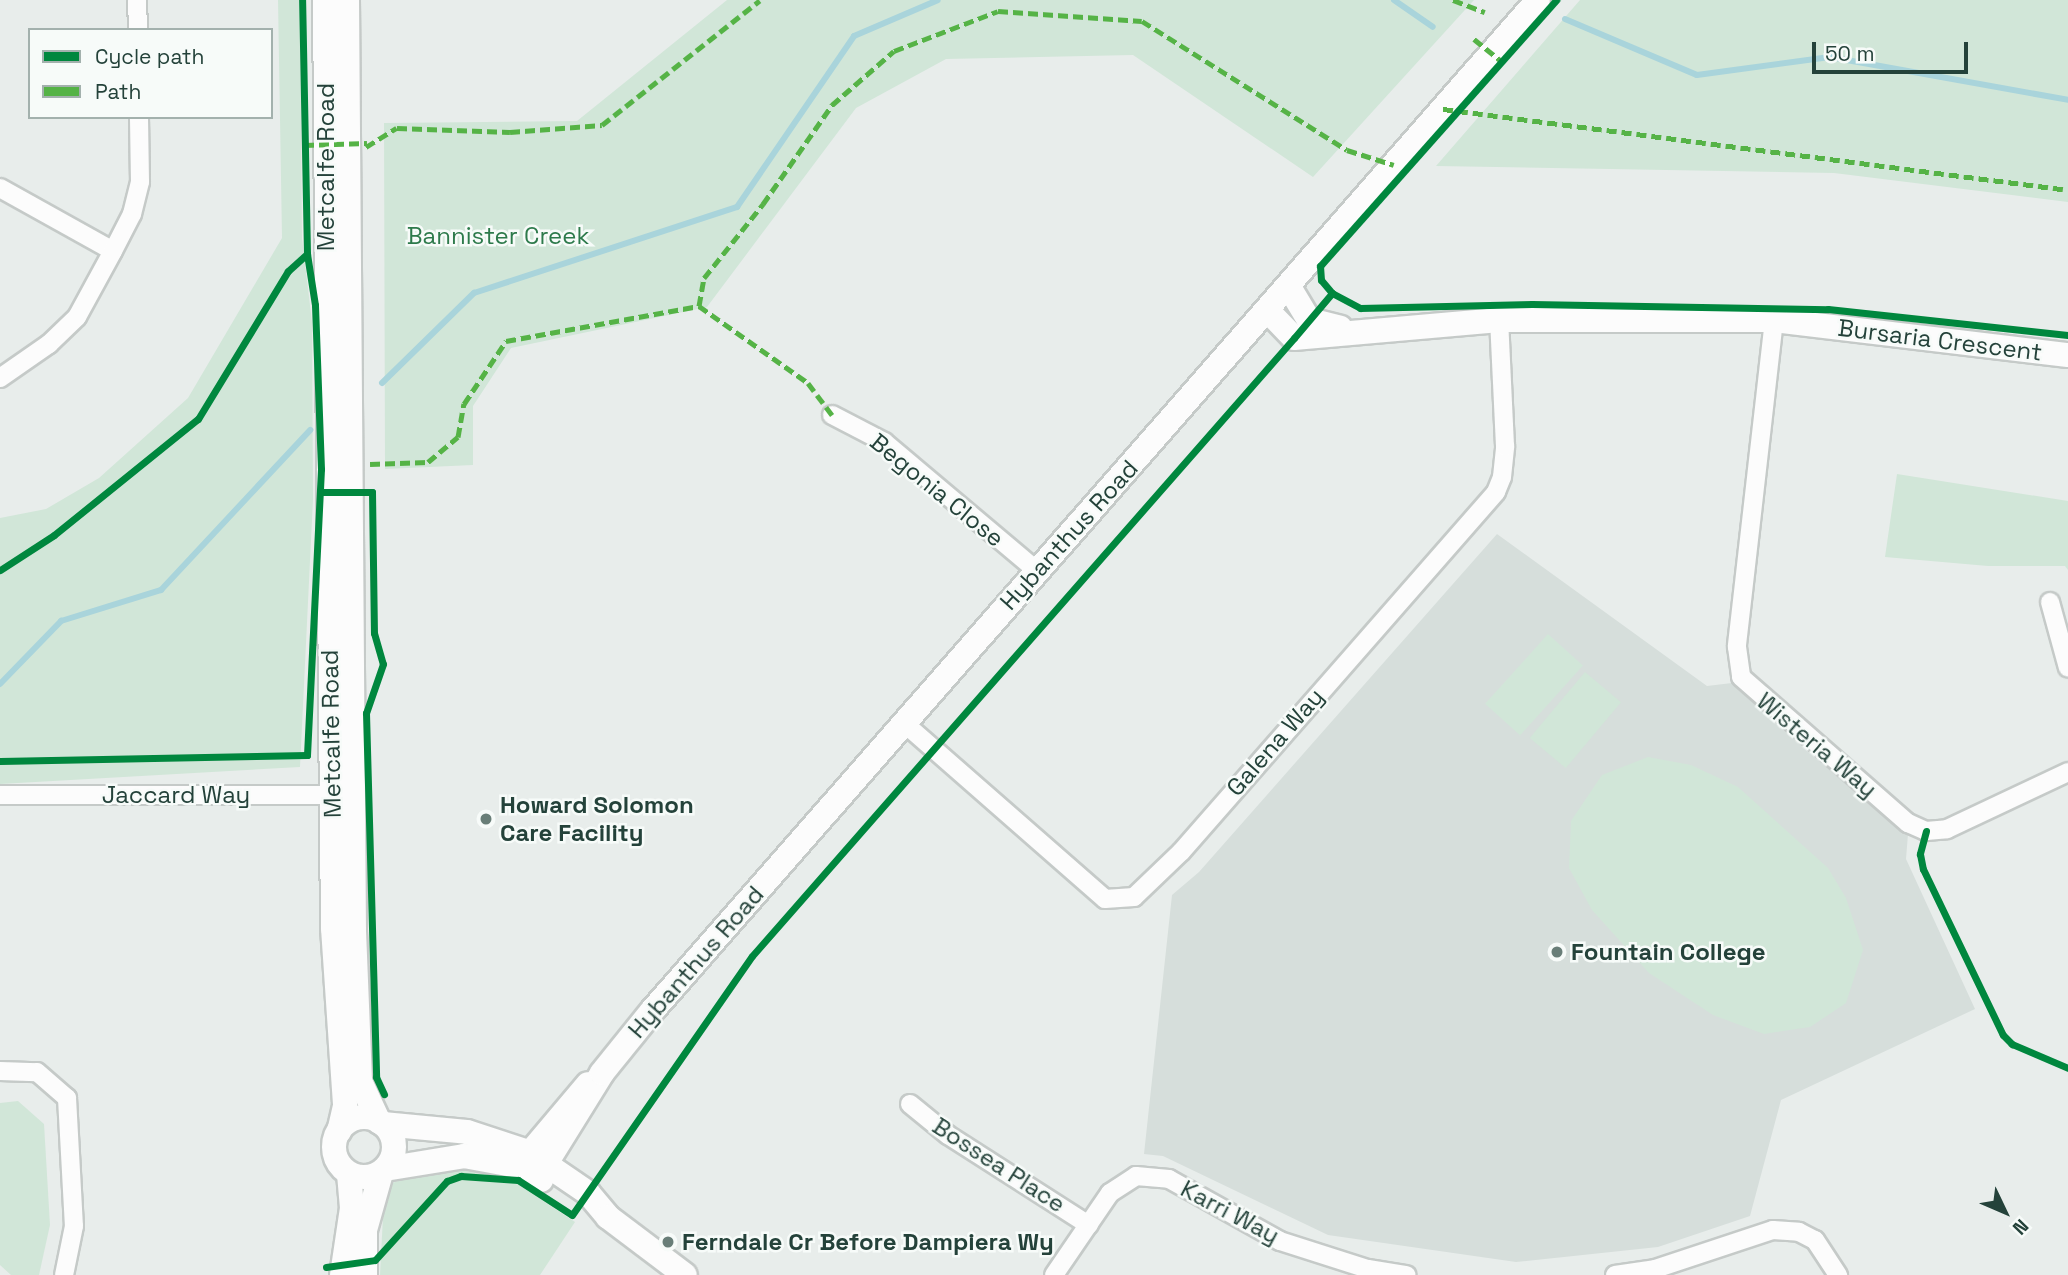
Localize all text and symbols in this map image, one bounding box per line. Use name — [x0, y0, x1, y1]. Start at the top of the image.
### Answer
legend — [28, 28, 273, 119]
scale bar — [1816, 28, 1972, 72]
text: 50 m — [1825, 40, 1875, 67]
text: Cycle path — [95, 43, 204, 70]
text: Path — [95, 78, 141, 105]
street label: Metcalfe Road — [312, 83, 340, 251]
park label: Bannister Creek — [407, 222, 589, 250]
street label: Bursaria Crescent — [1836, 313, 2044, 367]
street label: Begonia Close — [864, 427, 1010, 553]
street label: Hybanthus Road — [994, 454, 1144, 616]
street label: Metcalfe Road — [315, 650, 347, 818]
street label: Galena Way — [1220, 682, 1330, 802]
street label: Wisteria Way — [1751, 686, 1883, 804]
street label: Jaccard Way — [102, 781, 250, 809]
place label: Howard Solomon Care Facility — [500, 791, 694, 847]
marker: Howard Solomon Care Facility — [478, 811, 494, 827]
street label: Hybanthus Road — [622, 880, 770, 1044]
place label: Fountain College — [1571, 938, 1766, 966]
marker: Fountain College — [1549, 944, 1565, 960]
street label: Bossea Place — [927, 1111, 1071, 1219]
street label: Karri Way — [1176, 1174, 1284, 1250]
north arrow — [1970, 1177, 2040, 1247]
text: N — [2007, 1214, 2034, 1240]
place label: Ferndale Cr Before Dampiera Wy — [682, 1228, 1054, 1256]
marker: Ferndale Cr Before Dampiera Wy — [660, 1234, 676, 1250]

